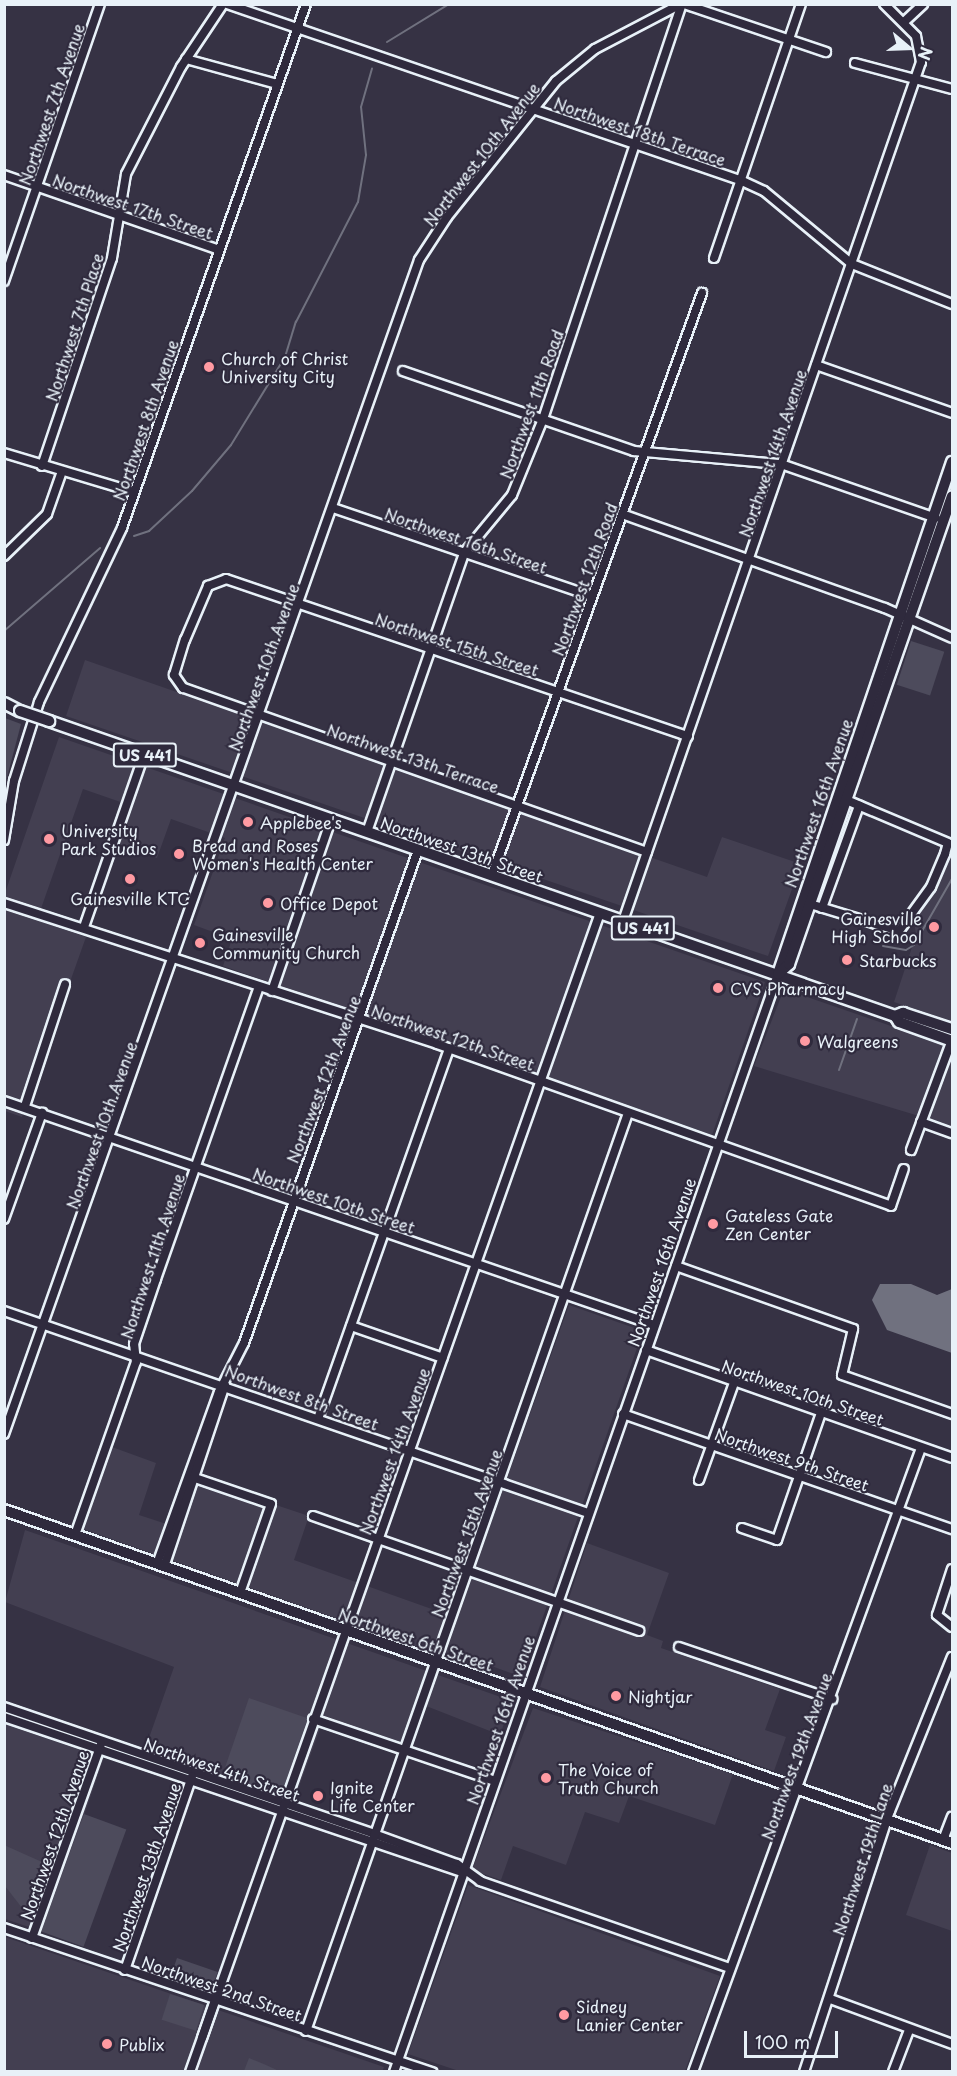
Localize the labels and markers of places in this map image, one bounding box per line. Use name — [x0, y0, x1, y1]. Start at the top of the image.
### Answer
place label: Church of Christ University City — [221, 348, 348, 386]
marker: Church of Christ University City — [202, 360, 216, 374]
place label: Applebee's — [260, 812, 342, 832]
marker: Applebee's — [241, 815, 255, 829]
place label: University Park Studios — [61, 820, 157, 858]
marker: University Park Studios — [42, 832, 56, 846]
place label: Bread and Roses Women's Health Center — [192, 835, 375, 873]
marker: Bread and Roses Women's Health Center — [170, 845, 188, 863]
marker: Gainesville KTC — [123, 872, 137, 886]
place label: Gainesville KTC — [70, 888, 190, 908]
place label: Office Depot — [280, 893, 379, 913]
marker: Office Depot — [261, 896, 275, 910]
place label: Gainesville High School — [831, 908, 922, 946]
marker: Gainesville High School — [927, 920, 941, 934]
place label: Gainesville Community Church — [212, 924, 361, 962]
marker: Gainesville Community Church — [193, 936, 207, 950]
place label: Starbucks — [859, 950, 936, 970]
marker: Starbucks — [840, 953, 854, 967]
place label: CVS Pharmacy — [730, 978, 848, 998]
marker: CVS Pharmacy — [711, 981, 725, 995]
place label: Walgreens — [817, 1031, 898, 1051]
marker: Walgreens — [798, 1034, 812, 1048]
place label: Gateless Gate Zen Center — [725, 1205, 833, 1243]
marker: Gateless Gate Zen Center — [706, 1217, 720, 1231]
place label: Nightjar — [628, 1686, 692, 1706]
marker: Nightjar — [609, 1689, 623, 1703]
place label: The Voice of Truth Church — [558, 1759, 660, 1797]
marker: The Voice of Truth Church — [539, 1771, 553, 1785]
place label: Ignite Life Center — [330, 1777, 416, 1815]
marker: Ignite Life Center — [311, 1789, 325, 1803]
place label: Sidney Lanier Center — [576, 1996, 683, 2034]
marker: Sidney Lanier Center — [557, 2008, 571, 2022]
place label: Publix — [119, 2034, 164, 2054]
marker: Publix — [100, 2037, 114, 2051]

